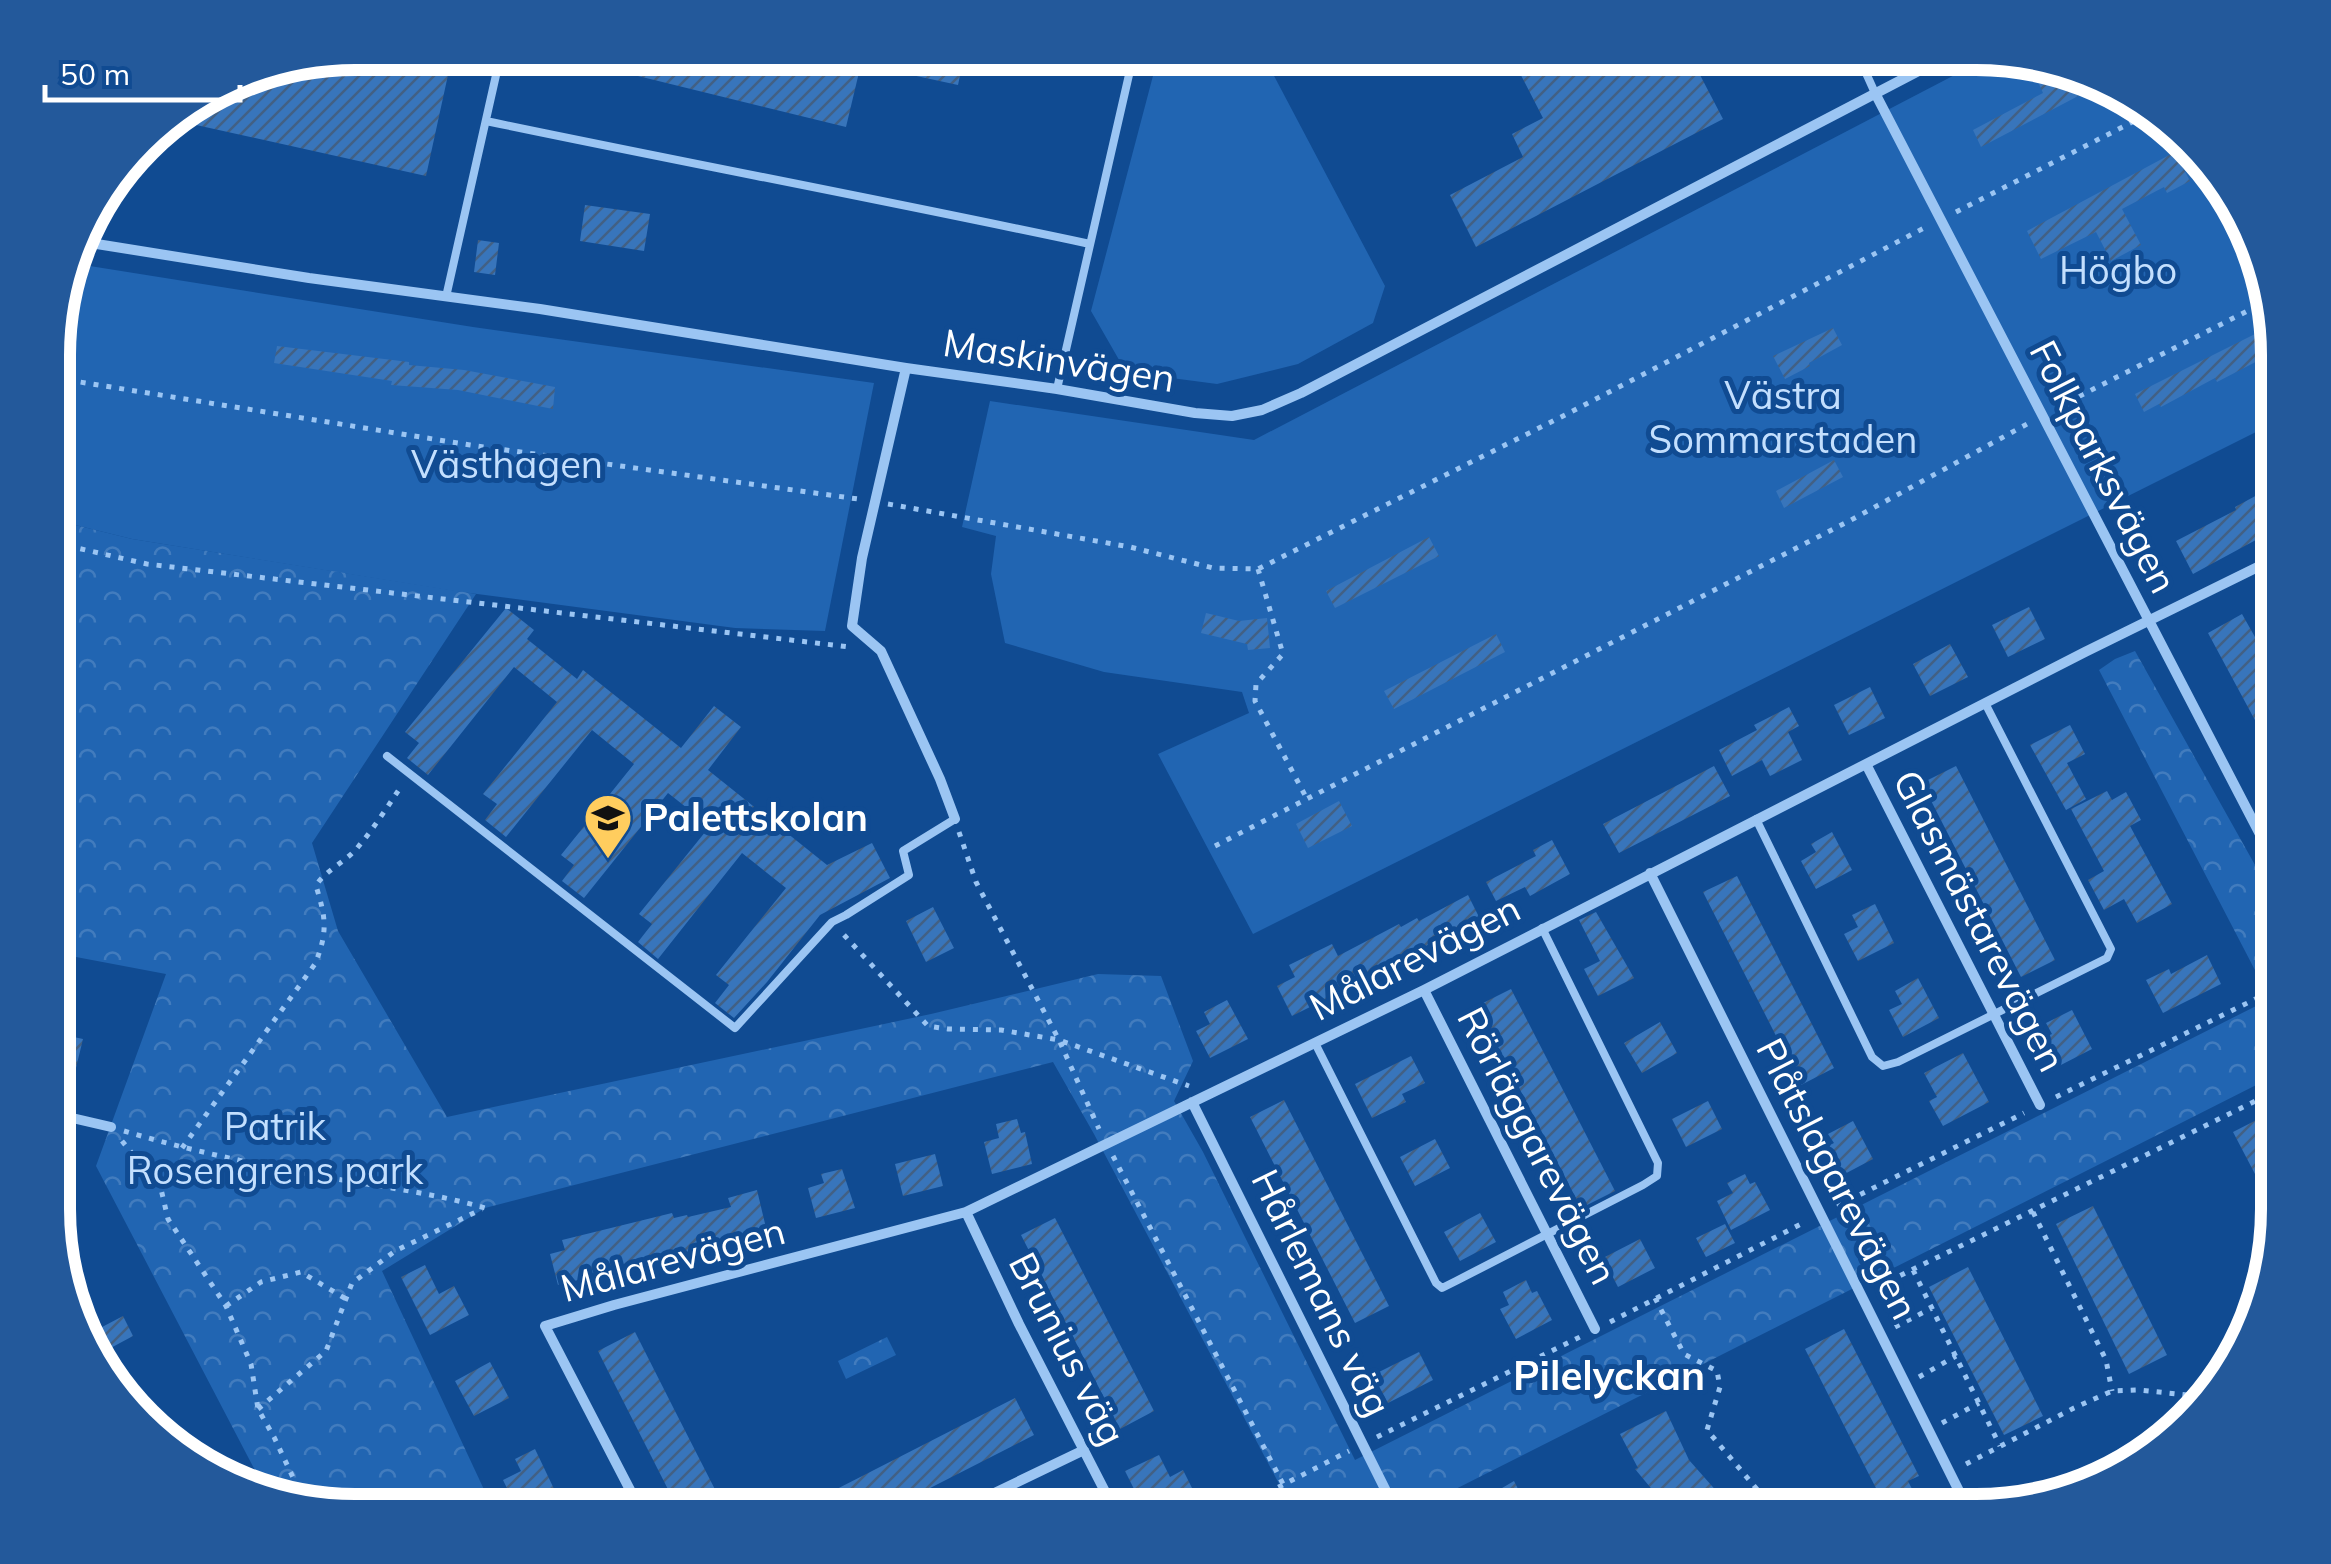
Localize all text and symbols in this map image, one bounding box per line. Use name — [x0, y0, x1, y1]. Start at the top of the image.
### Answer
scale bar — [45, 40, 240, 102]
text: 50 m — [60, 55, 130, 93]
park label: Högbo — [2059, 246, 2177, 294]
street label: Maskinvägen — [940, 318, 1178, 402]
street label: Folkparksvägen — [2020, 332, 2188, 601]
park label: Västra Sommarstaden — [1648, 371, 1918, 463]
park label: Västhagen — [411, 440, 603, 488]
street label: Glasmästarevägen — [1883, 762, 2077, 1079]
school or university icon: Palettskolan — [582, 792, 634, 860]
place label: Palettskolan — [643, 793, 868, 841]
street label: Målarevägen — [1301, 884, 1528, 1031]
street label: Rörläggarevägen — [1447, 999, 1628, 1292]
street label: Plåtslagarevägen — [1746, 1030, 1929, 1327]
park label: Patrik Rosengrens park — [127, 1102, 424, 1194]
street label: Hårlemans väg — [1241, 1161, 1402, 1424]
street label: Målarevägen — [555, 1206, 790, 1312]
street label: Brunius väg — [999, 1244, 1137, 1453]
district label: Pilelyckan — [1513, 1350, 1705, 1400]

